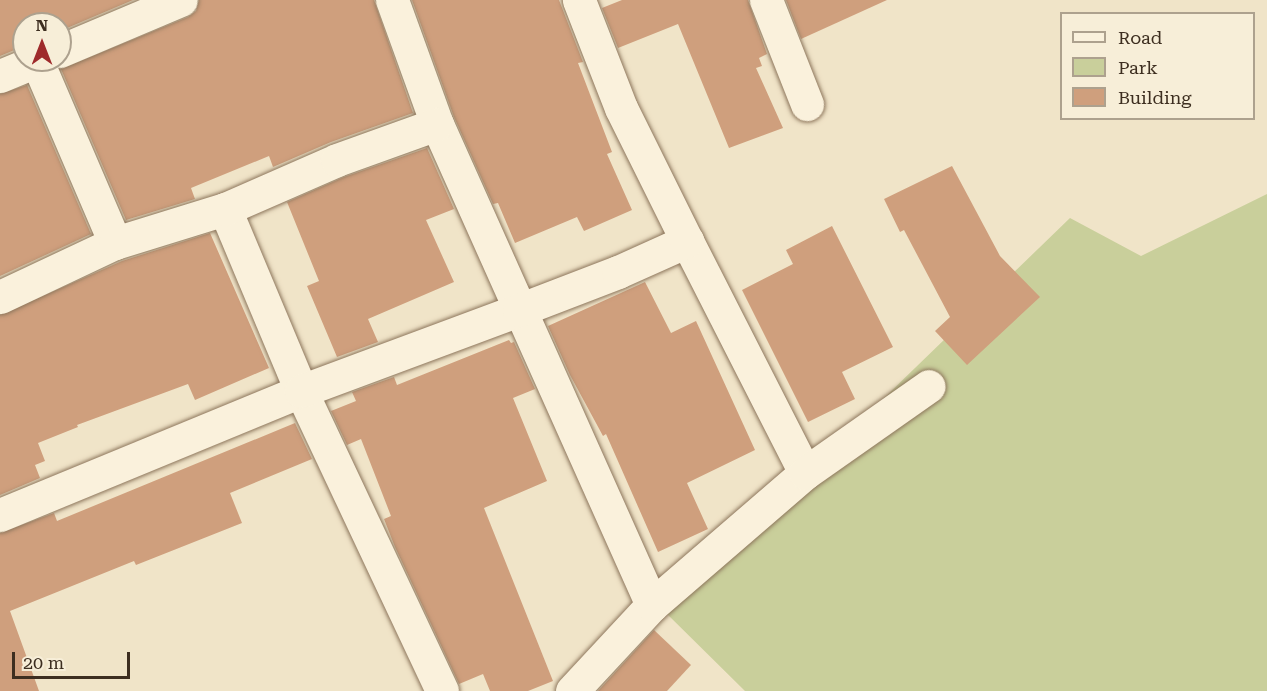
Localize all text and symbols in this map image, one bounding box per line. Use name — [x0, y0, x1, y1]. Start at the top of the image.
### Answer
north arrow — [12, 12, 72, 72]
legend — [1060, 12, 1255, 120]
text: N — [36, 16, 48, 35]
text: Road — [1118, 27, 1162, 48]
text: Park — [1118, 57, 1158, 78]
text: Building — [1118, 87, 1192, 108]
scale bar — [15, 640, 134, 678]
text: 20 m — [23, 652, 64, 673]

